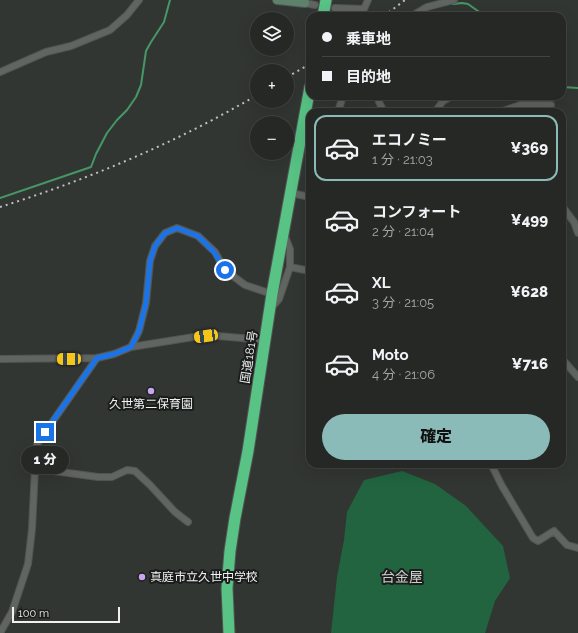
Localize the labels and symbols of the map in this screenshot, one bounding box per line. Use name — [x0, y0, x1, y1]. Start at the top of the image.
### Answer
route start — [216, 261, 234, 279]
car — [193, 328, 219, 344]
street label: 国道181号 — [238, 330, 260, 384]
car — [57, 353, 81, 365]
marker: 久世第二保育園 — [146, 386, 156, 396]
place label: 久世第二保育園 — [109, 397, 193, 411]
route end — [36, 423, 54, 441]
callout: 1 分 — [21, 446, 69, 474]
district label: 台金屋 — [381, 569, 423, 585]
place label: 真庭市立久世中学校 — [150, 570, 258, 584]
marker: 真庭市立久世中学校 — [137, 572, 147, 582]
scale bar — [12, 605, 120, 624]

